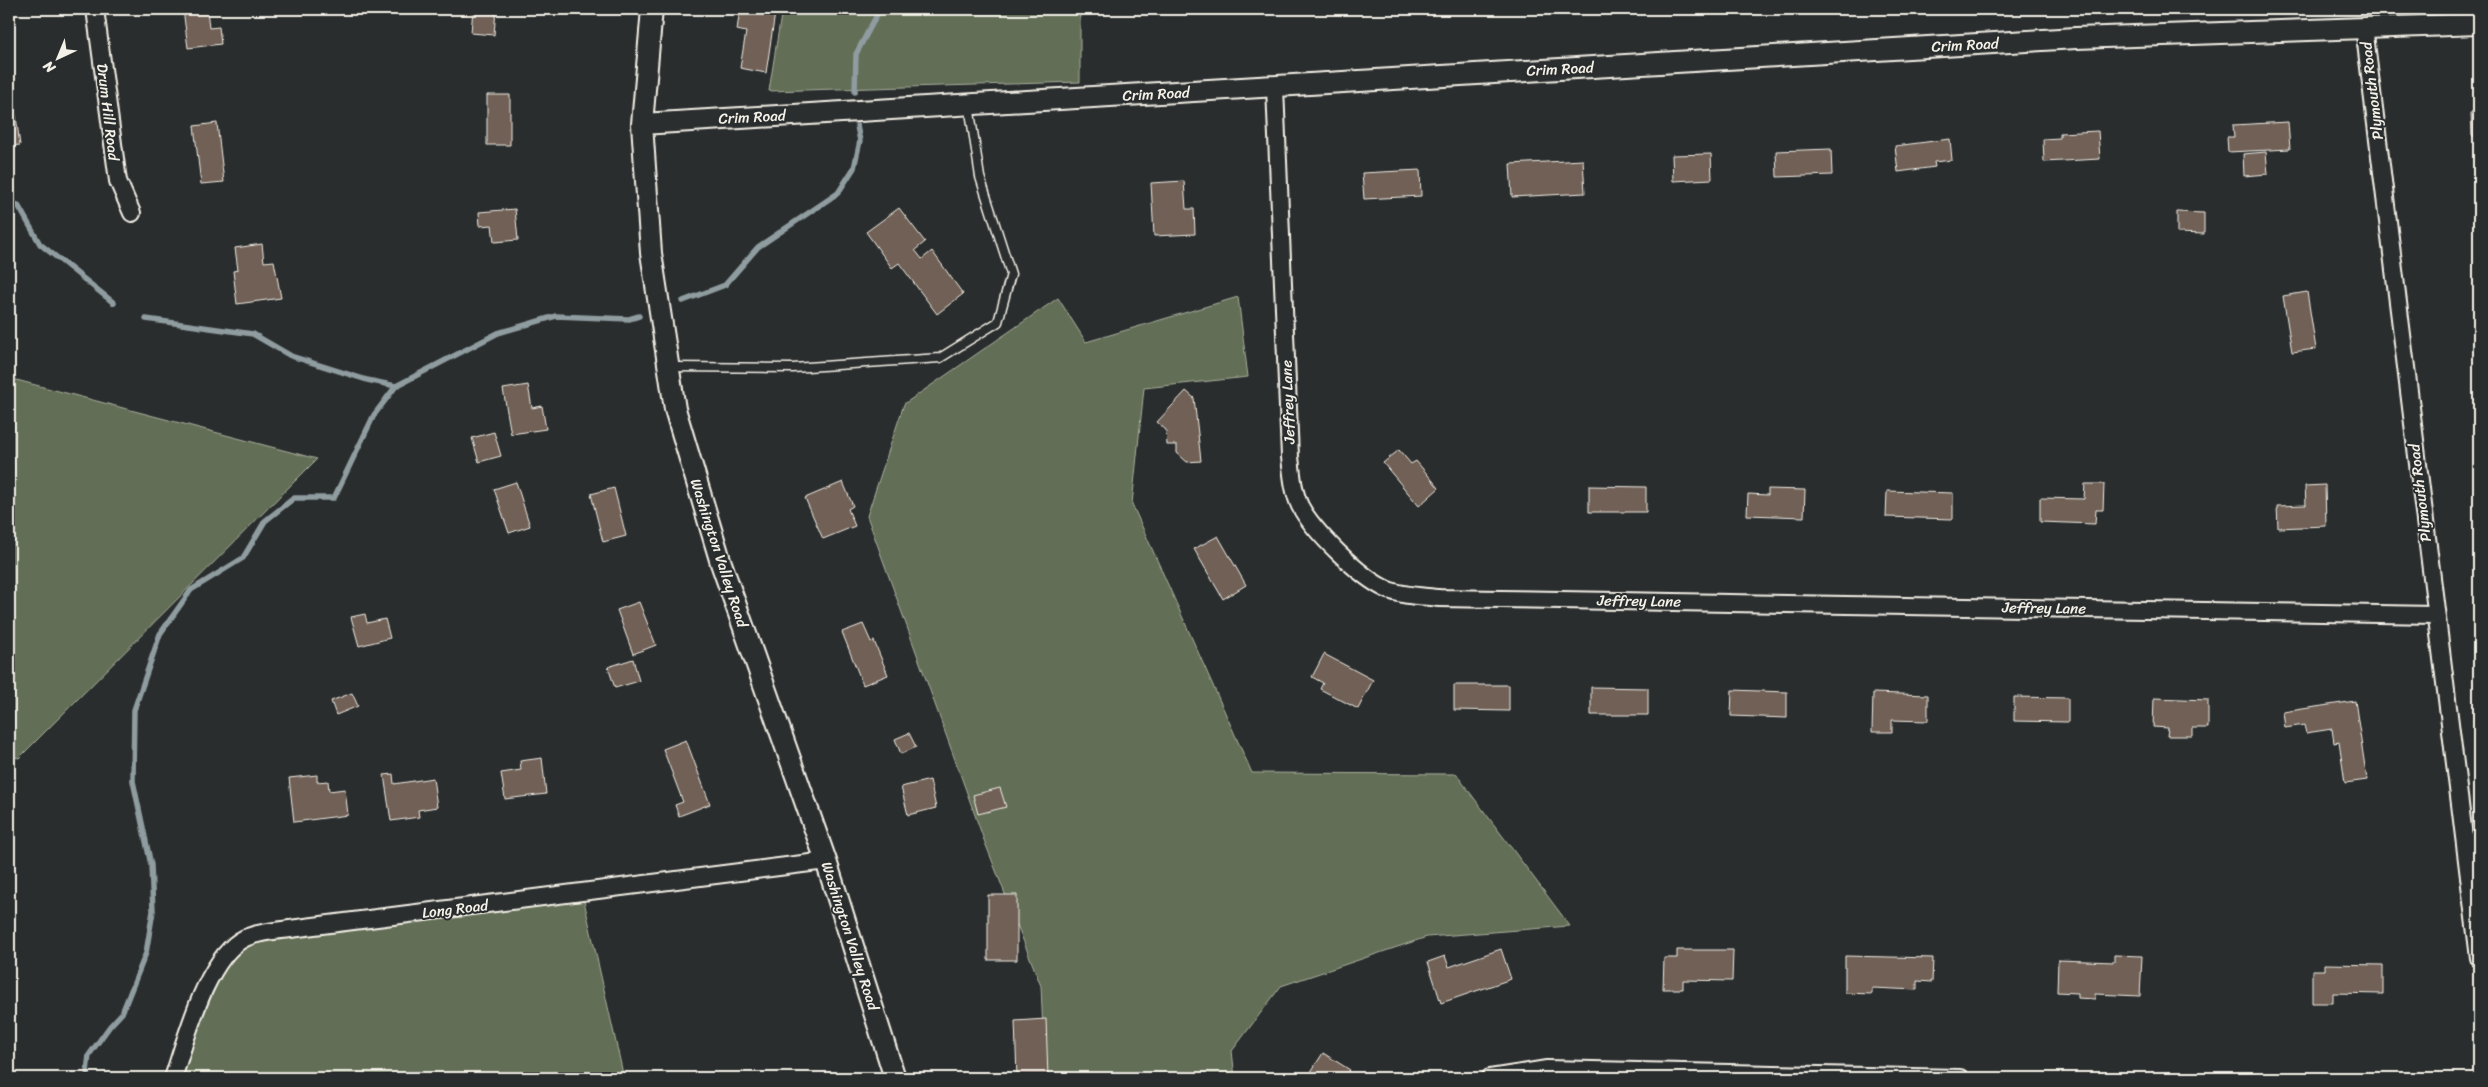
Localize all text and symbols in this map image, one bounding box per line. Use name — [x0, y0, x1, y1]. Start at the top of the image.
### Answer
street label: Crim Road — [1931, 30, 2000, 60]
north arrow — [32, 32, 82, 82]
street label: Plymouth Road — [2353, 39, 2391, 142]
text: N — [37, 54, 62, 80]
street label: Crim Road — [1526, 54, 1595, 84]
street label: Drum Hill Road — [89, 62, 127, 163]
street label: Crim Road — [1122, 79, 1191, 109]
street label: Crim Road — [718, 102, 787, 132]
street label: Jeffrey Lane — [1274, 359, 1302, 445]
street label: Plymouth Road — [2401, 441, 2439, 544]
street label: Washington Valley Road — [683, 475, 756, 632]
street label: Jeffrey Lane — [1596, 587, 1681, 615]
street label: Jeffrey Lane — [2001, 594, 2086, 622]
street label: Washington Valley Road — [814, 858, 887, 1015]
street label: Long Road — [421, 892, 491, 926]

